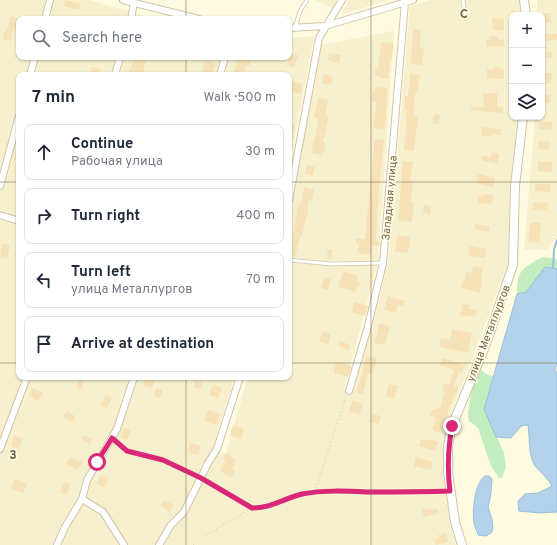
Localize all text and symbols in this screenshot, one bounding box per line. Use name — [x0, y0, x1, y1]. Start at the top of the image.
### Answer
text: C — [460, 7, 468, 23]
map controls — [509, 12, 545, 120]
button: + — [509, 12, 545, 48]
search box — [16, 16, 292, 60]
icon: search — [30, 27, 52, 49]
text: Search here — [62, 29, 142, 48]
button: − — [509, 48, 545, 84]
button: layers — [509, 84, 545, 120]
text: 7 min — [32, 87, 75, 109]
text: Walk · 500 m — [203, 90, 276, 106]
text: Continue — [71, 135, 133, 154]
icon: ahead — [33, 141, 55, 163]
text: 30 m — [245, 144, 275, 160]
text: Рабочая улица — [71, 154, 163, 170]
street label: Западная улица — [379, 155, 401, 241]
icon: right — [33, 205, 55, 227]
text: Turn right — [71, 207, 140, 226]
text: 400 m — [236, 208, 275, 224]
text: Turn left — [71, 263, 131, 282]
icon: left — [33, 269, 55, 291]
text: 70 m — [246, 272, 275, 288]
text: улица Металлургов — [71, 282, 193, 298]
street label: улица Металлургов — [464, 283, 514, 384]
icon: arrive — [33, 333, 55, 355]
text: Arrive at destination — [71, 335, 214, 354]
route end — [443, 417, 461, 435]
text: 3 — [9, 448, 17, 464]
route start — [88, 453, 106, 471]

